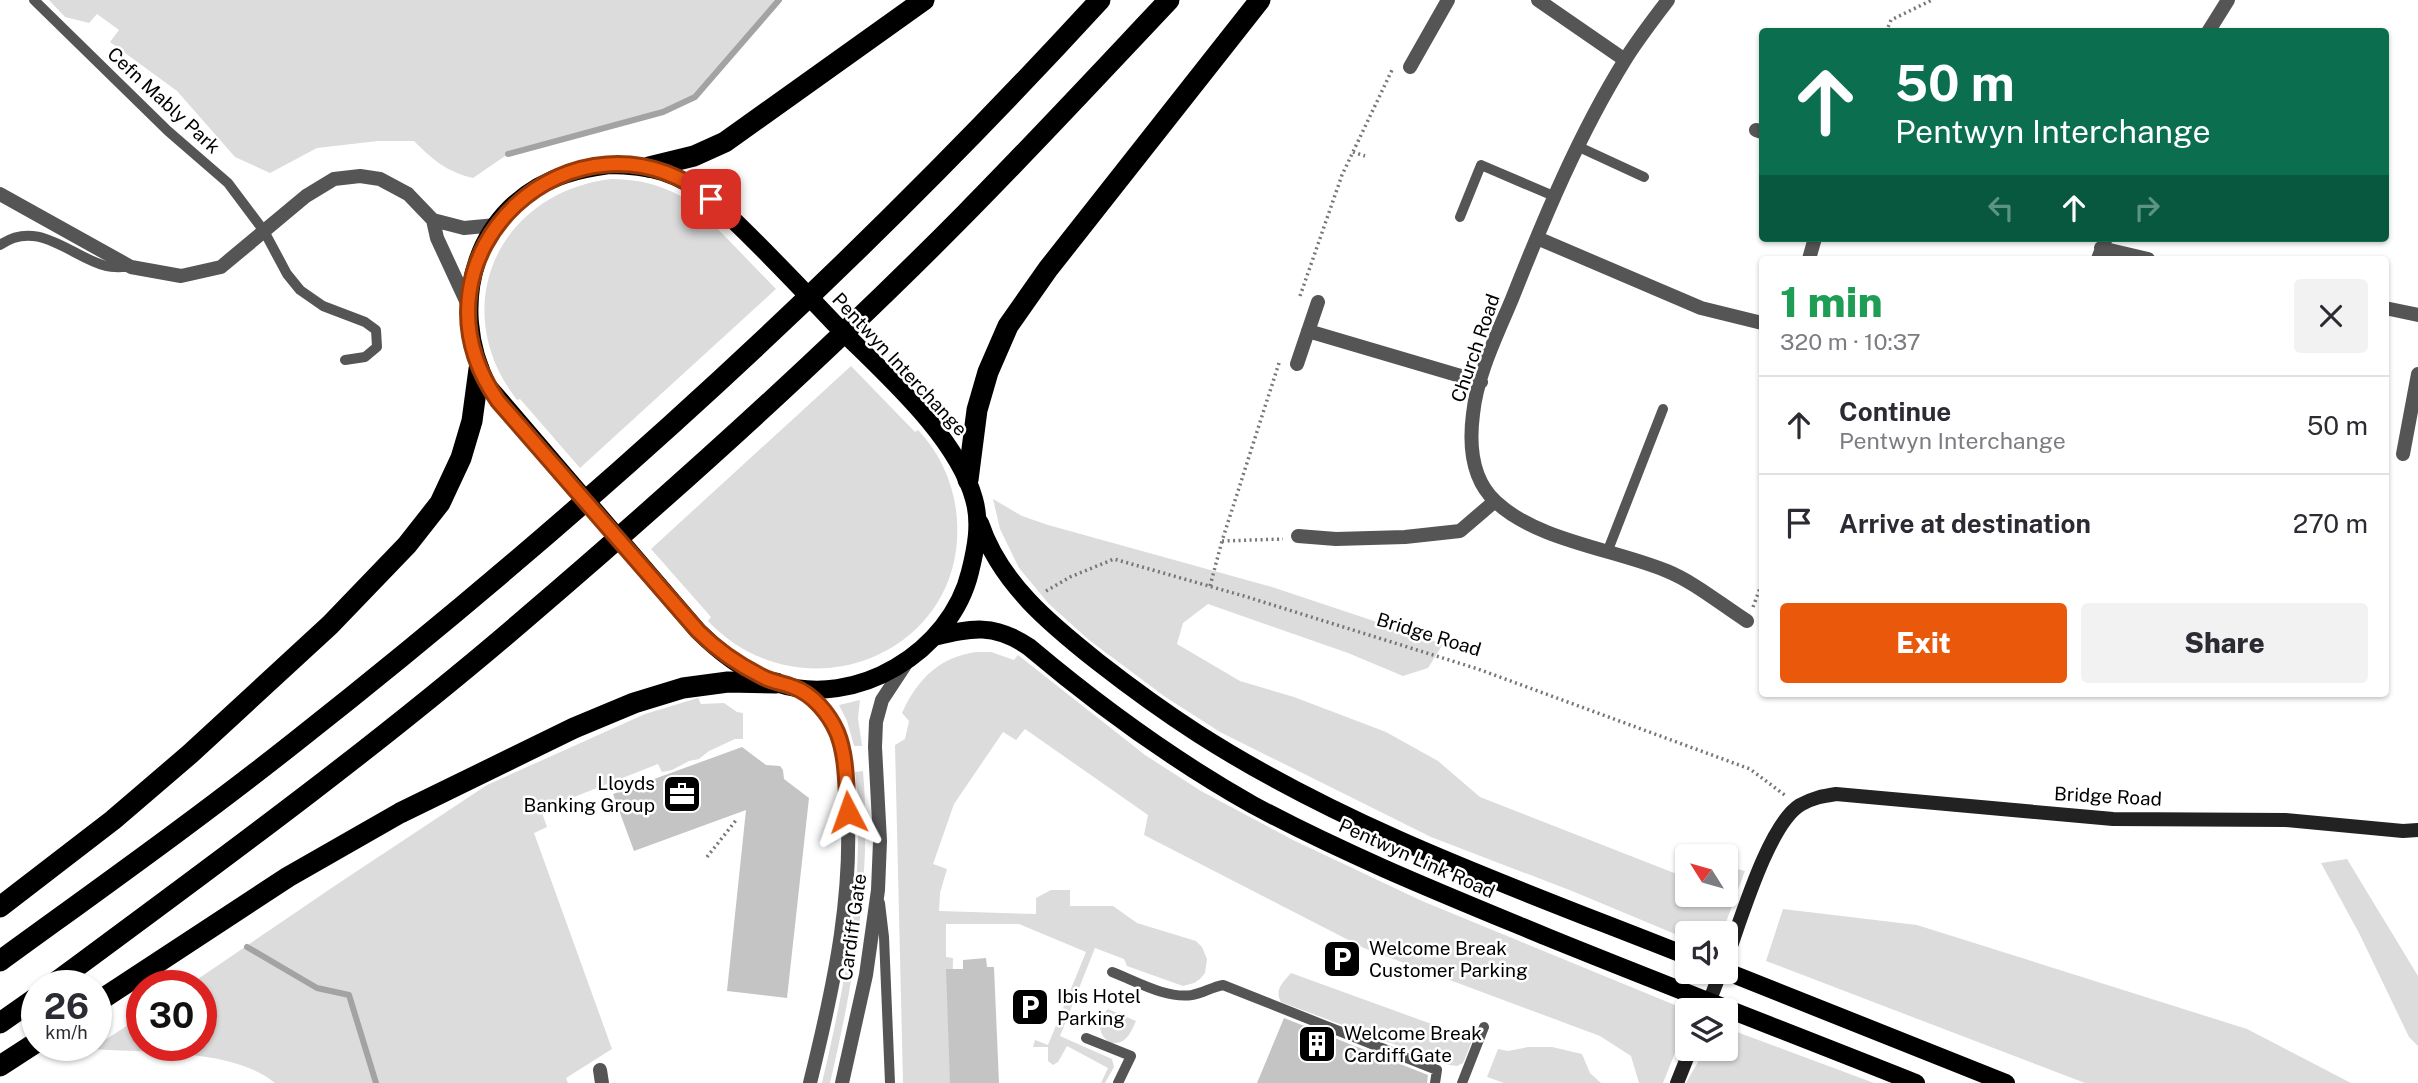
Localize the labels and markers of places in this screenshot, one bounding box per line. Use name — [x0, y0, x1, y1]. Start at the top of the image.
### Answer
pin — [681, 169, 741, 229]
place label: Lloyds Banking Group — [524, 772, 655, 816]
office icon: Lloyds Banking Group — [661, 773, 703, 815]
place label: Welcome Break Customer Parking — [1369, 937, 1528, 981]
parking icon: Welcome Break Customer Parking — [1321, 938, 1363, 980]
place label: Ibis Hotel Parking — [1057, 985, 1141, 1029]
parking icon: Ibis Hotel Parking — [1009, 986, 1051, 1028]
place label: Welcome Break Cardiff Gate — [1344, 1022, 1482, 1066]
building icon: Welcome Break Cardiff Gate — [1296, 1023, 1338, 1065]

